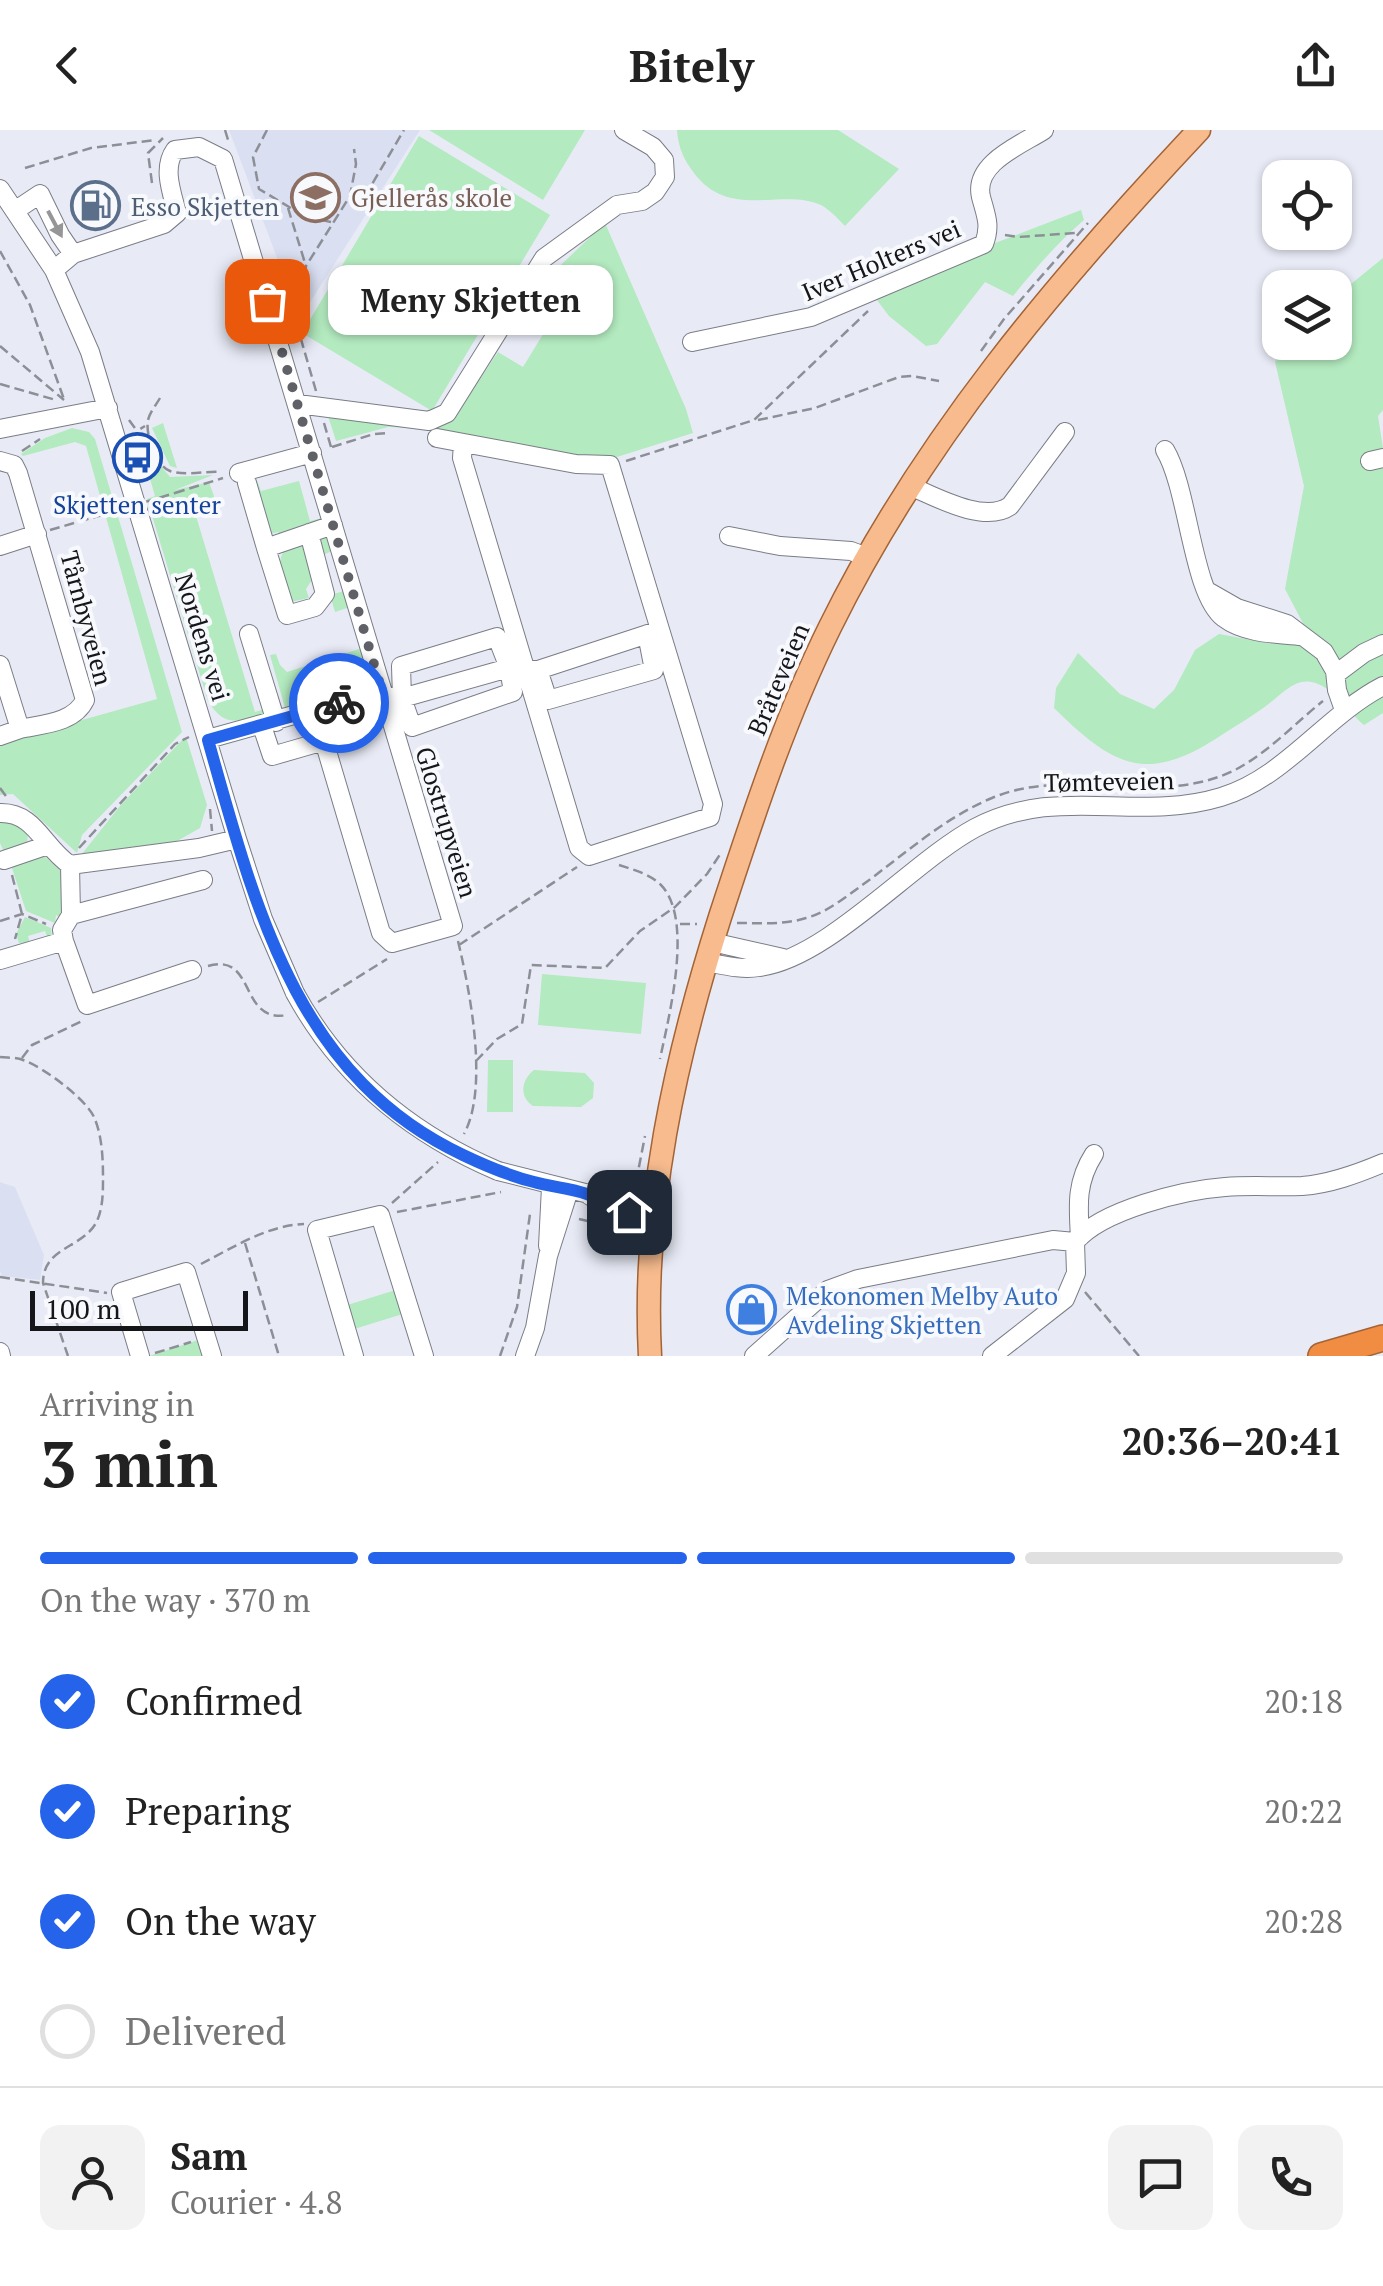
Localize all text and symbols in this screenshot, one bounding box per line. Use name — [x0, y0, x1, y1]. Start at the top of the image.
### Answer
text: Bitely — [629, 35, 754, 95]
icon: back — [40, 38, 95, 93]
icon: share — [1288, 38, 1343, 93]
map controls — [1262, 160, 1352, 360]
button: locate — [1262, 160, 1352, 250]
school or university icon: Gjellerås skole — [290, 171, 342, 223]
fuel station icon: Esso Skjetten — [70, 180, 122, 232]
place label: Gjellerås skole — [351, 181, 512, 214]
place label: Esso Skjetten — [131, 190, 279, 223]
one-way arrow — [46, 209, 63, 238]
street label: Iver Holters vei — [797, 212, 965, 308]
pin — [225, 259, 310, 344]
callout: Meny Skjetten — [327, 266, 612, 336]
button: layers — [1262, 270, 1352, 360]
icon: bag — [240, 274, 295, 329]
text: Meny Skjetten — [360, 279, 581, 321]
bus stop icon: Skjetten senter — [111, 432, 163, 484]
place label: Skjetten senter — [53, 488, 221, 521]
street label: Tårnbyveien — [53, 547, 121, 689]
street label: Nordens vei — [168, 569, 238, 705]
street label: Bråteveien — [740, 618, 816, 740]
courier — [289, 653, 389, 753]
icon: bike — [312, 676, 367, 731]
street label: Glostrupveien — [408, 743, 486, 902]
street label: Tømteveien — [1043, 763, 1175, 799]
pin — [587, 1170, 672, 1255]
icon: home — [602, 1185, 657, 1240]
place label: Mekonomen Melby Auto Avdeling Skjetten — [786, 1279, 1058, 1341]
shop icon: Mekonomen Melby Auto Avdeling Skjetten — [725, 1283, 777, 1335]
scale bar — [30, 1286, 248, 1330]
text: 100 m — [45, 1290, 121, 1327]
text: Arriving in — [40, 1383, 194, 1425]
text: 20:36–20:41 — [1121, 1416, 1343, 1466]
text: 3 min — [40, 1419, 218, 1506]
text: On the way · 370 m — [40, 1579, 310, 1621]
icon: check — [40, 1674, 95, 1729]
text: Confirmed — [125, 1676, 303, 1726]
text: 20:18 — [1264, 1680, 1343, 1722]
icon: check — [40, 1784, 95, 1839]
text: Preparing — [125, 1786, 291, 1836]
text: 20:22 — [1264, 1790, 1343, 1832]
icon: check — [40, 1894, 95, 1949]
text: On the way — [125, 1896, 316, 1946]
text: 20:28 — [1264, 1900, 1343, 1942]
text: Delivered — [125, 2006, 286, 2056]
button: person — [40, 2125, 145, 2230]
button: chat — [1108, 2125, 1213, 2230]
button: phone — [1238, 2125, 1343, 2230]
text: Sam — [170, 2131, 247, 2181]
text: Courier · 4.8 — [170, 2181, 342, 2223]

